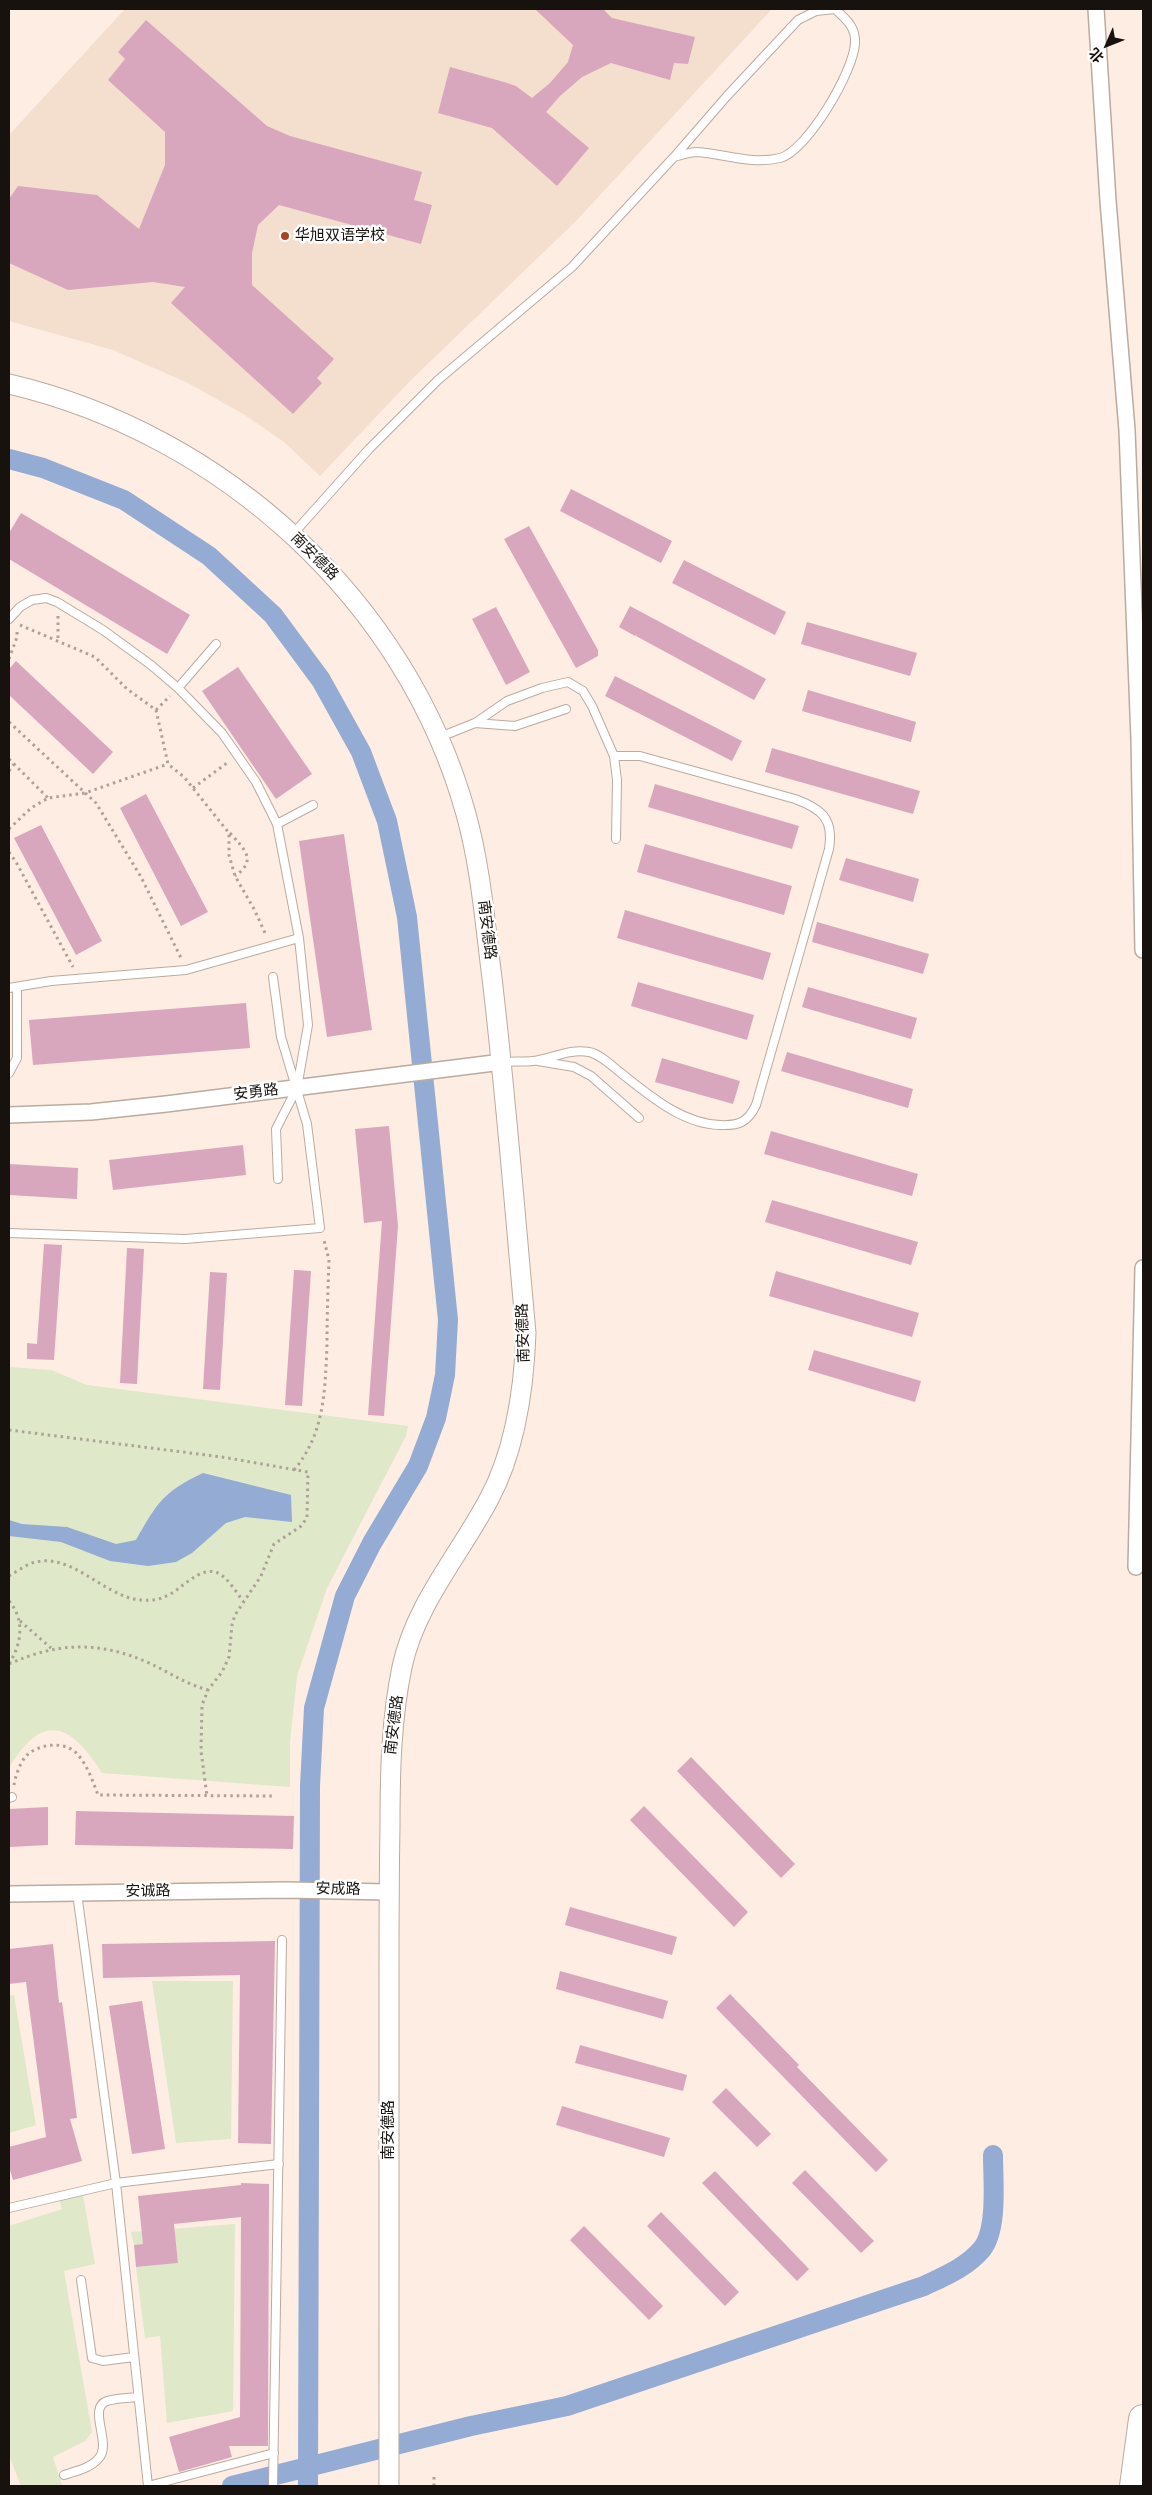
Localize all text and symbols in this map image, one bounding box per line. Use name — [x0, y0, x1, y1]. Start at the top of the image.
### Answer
north arrow — [1082, 20, 1132, 70]
text: 北 — [1083, 43, 1108, 68]
place label: 华旭双语学校 — [295, 227, 385, 245]
marker: 华旭双语学校 — [279, 230, 291, 242]
street label: 南安德路 — [286, 529, 342, 585]
street label: 南安德路 — [473, 899, 499, 961]
street label: 安勇路 — [233, 1081, 279, 1105]
street label: 南安德路 — [514, 1303, 534, 1363]
street label: 南安德路 — [382, 1694, 408, 1756]
street label: 安成路 — [315, 1881, 361, 1899]
street label: 安诚路 — [125, 1883, 171, 1901]
street label: 南安德路 — [380, 2100, 398, 2160]

